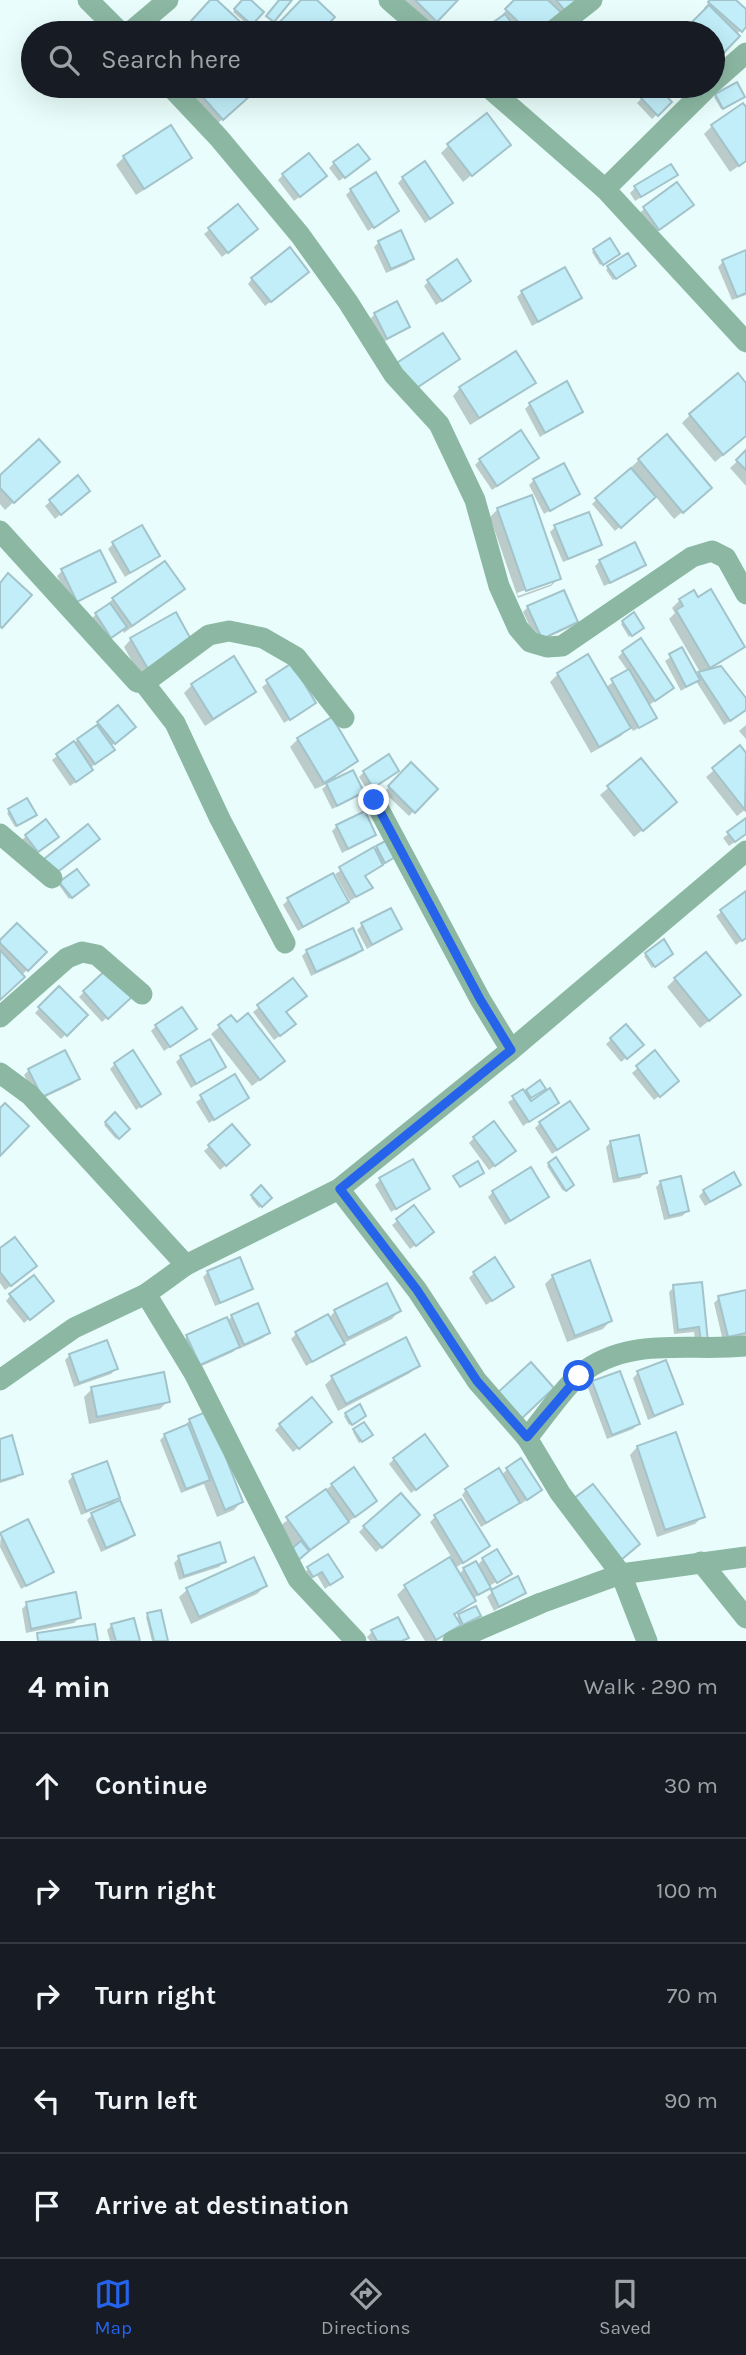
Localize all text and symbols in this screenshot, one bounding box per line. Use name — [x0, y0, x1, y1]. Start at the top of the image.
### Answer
search box — [21, 21, 725, 98]
icon: search — [45, 41, 83, 79]
text: Search here — [101, 44, 241, 75]
route end — [358, 784, 389, 815]
route start — [563, 1360, 594, 1391]
text: 4 min — [28, 1669, 110, 1705]
text: Walk · 290 m — [584, 1673, 718, 1700]
icon: ahead — [28, 1767, 66, 1805]
text: Continue — [95, 1770, 207, 1801]
text: 30 m — [664, 1772, 718, 1799]
icon: right — [28, 1872, 66, 1910]
text: Turn right — [95, 1875, 216, 1906]
text: 100 m — [656, 1877, 718, 1904]
icon: right — [28, 1977, 66, 2015]
text: Turn right — [95, 1980, 216, 2011]
text: 70 m — [667, 1982, 718, 2009]
icon: left — [28, 2082, 66, 2120]
text: Turn left — [95, 2085, 197, 2116]
text: 90 m — [664, 2087, 718, 2114]
icon: arrive — [28, 2187, 66, 2225]
text: Arrive at destination — [95, 2190, 349, 2221]
tab: Map — [94, 2275, 132, 2339]
tab: Directions — [321, 2275, 410, 2339]
tab: Saved — [599, 2275, 652, 2339]

